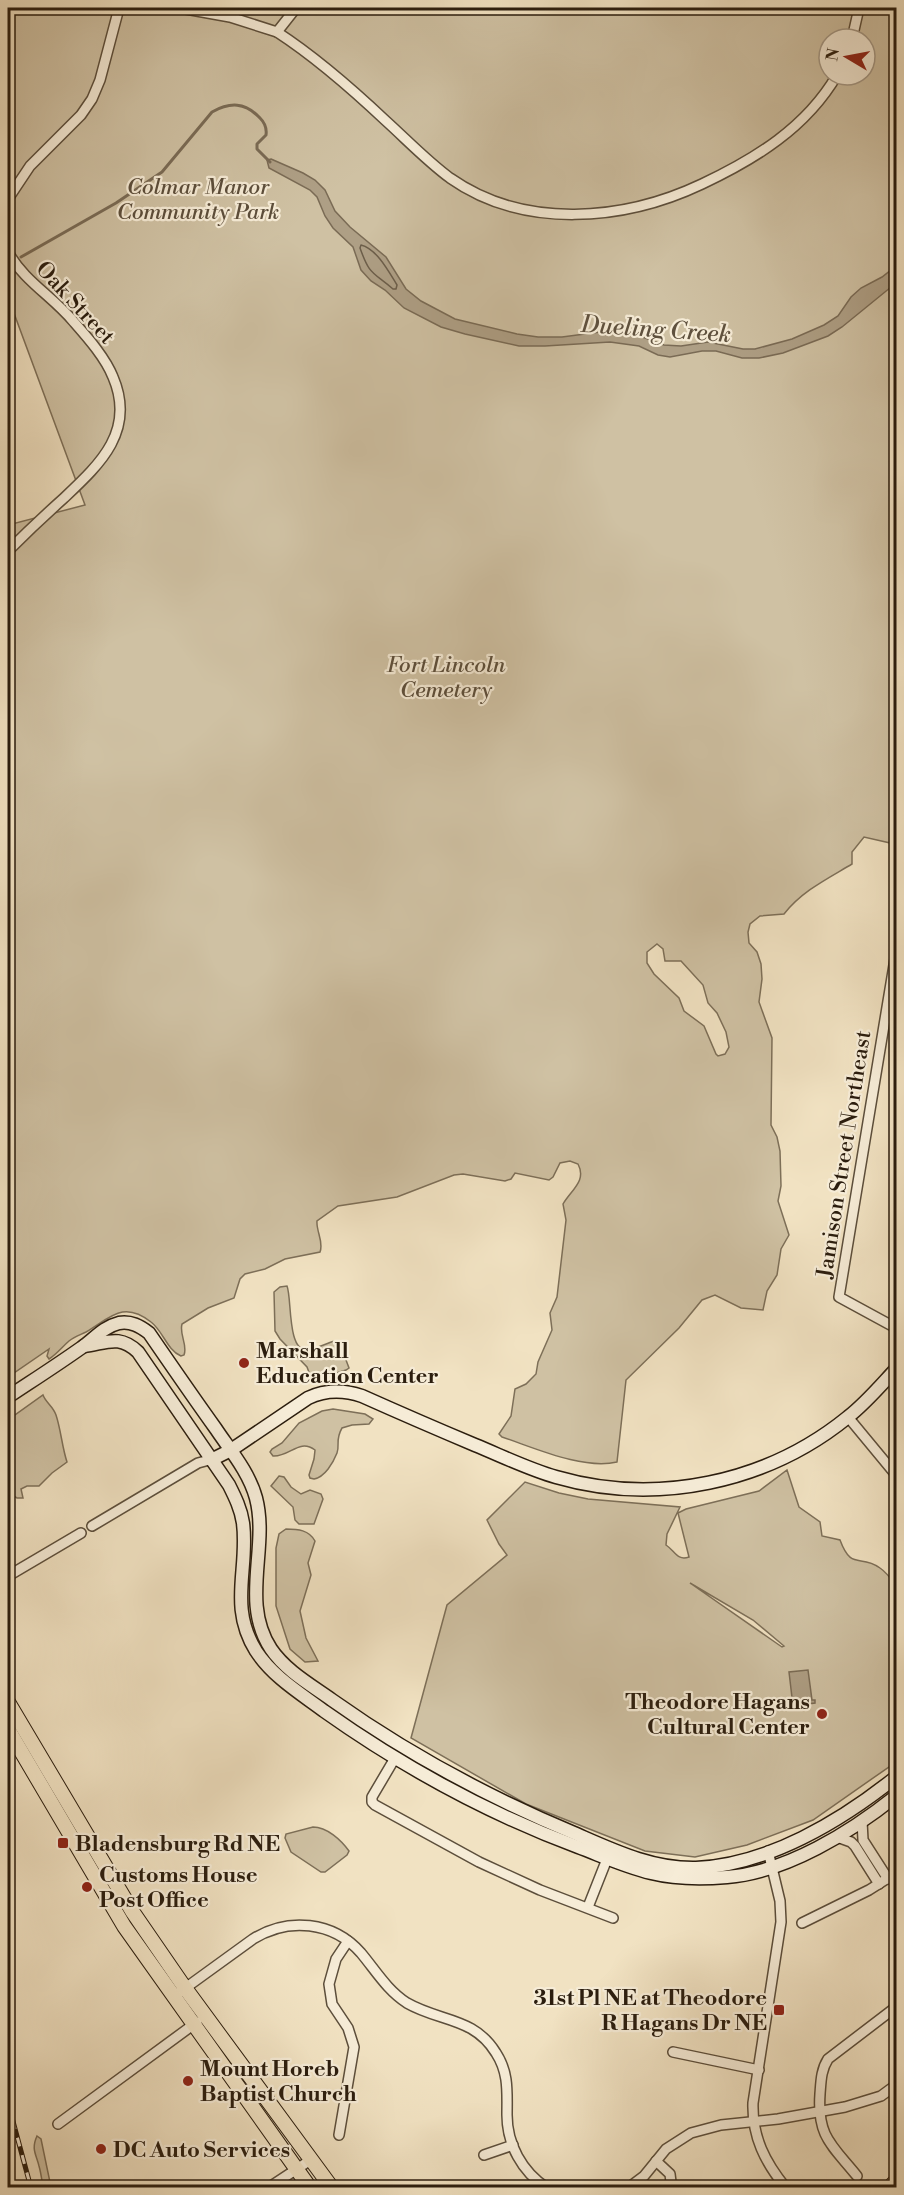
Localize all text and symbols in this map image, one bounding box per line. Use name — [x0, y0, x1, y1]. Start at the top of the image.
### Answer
north arrow — [817, 27, 877, 87]
text: N — [822, 46, 844, 63]
park label: Colmar Manor Community Park — [117, 174, 279, 226]
street label: Oak Street — [30, 256, 120, 350]
water label: Dueling Creek — [579, 310, 732, 350]
park label: Fort Lincoln Cemetery — [387, 652, 506, 704]
street label: Jamison Street Northeast — [811, 1028, 877, 1281]
place label: Marshall Education Center — [256, 1338, 439, 1390]
marker: Marshall Education Center — [237, 1356, 251, 1370]
place label: Theodore Hagans Cultural Center — [625, 1689, 810, 1741]
marker: Theodore Hagans Cultural Center — [815, 1707, 829, 1721]
place label: Bladensburg Rd NE — [75, 1831, 280, 1858]
marker: Bladensburg Rd NE — [56, 1836, 70, 1850]
place label: Customs House Post Office — [99, 1862, 258, 1914]
marker: Customs House Post Office — [80, 1880, 94, 1894]
place label: 31st Pl NE at Theodore R Hagans Dr NE — [534, 1985, 767, 2037]
marker: 31st Pl NE at Theodore R Hagans Dr NE — [772, 2003, 786, 2017]
place label: Mount Horeb Baptist Church — [200, 2056, 357, 2108]
marker: Mount Horeb Baptist Church — [181, 2074, 195, 2088]
place label: DC Auto Services — [113, 2137, 290, 2164]
marker: DC Auto Services — [94, 2142, 108, 2156]

